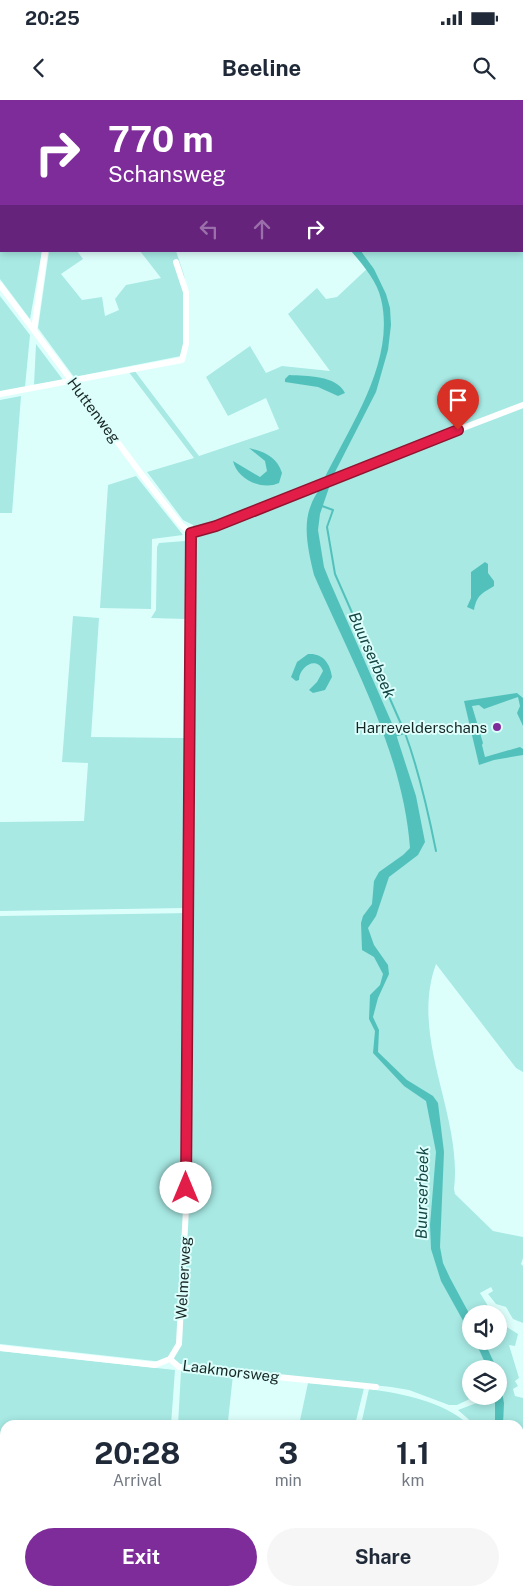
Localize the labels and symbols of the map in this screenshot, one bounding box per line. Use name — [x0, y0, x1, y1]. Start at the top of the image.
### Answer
street label: Huttenweg — [64, 374, 124, 446]
pin — [437, 379, 479, 430]
water label: Buurserbeek — [345, 609, 400, 701]
place label: Harrevelderschans — [355, 719, 487, 736]
marker: Harrevelderschans — [491, 721, 503, 733]
water label: Buurserbeek — [412, 1146, 432, 1239]
position arrow — [159, 1161, 211, 1213]
street label: Welmerweg — [172, 1236, 194, 1320]
street label: Laakmorsweg — [182, 1357, 280, 1385]

